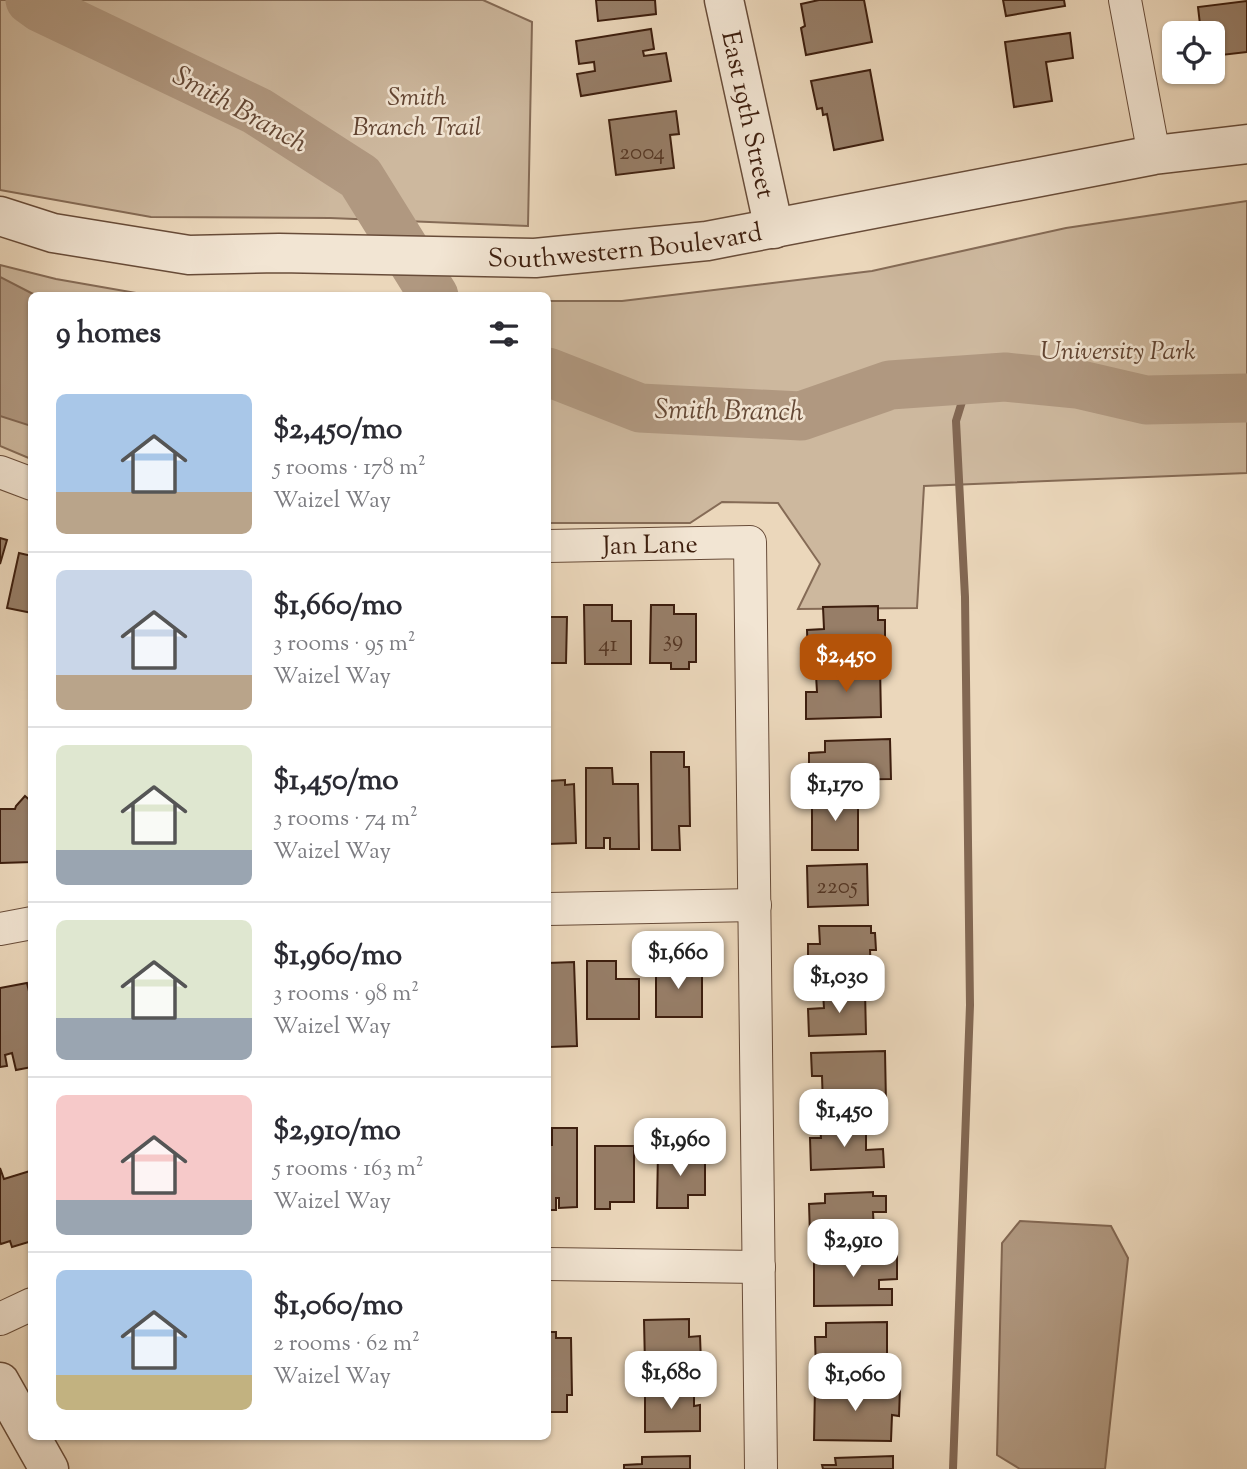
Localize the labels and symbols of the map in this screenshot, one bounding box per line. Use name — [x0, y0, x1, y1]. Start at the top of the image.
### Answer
street label: East 19th Street — [710, 28, 783, 202]
water label: Smith Branch — [165, 57, 315, 164]
park label: Smith Branch Trail — [352, 80, 482, 147]
house number: 2004 — [619, 137, 665, 170]
street label: Southwestern Boulevard — [487, 215, 766, 279]
park label: University Park — [1040, 334, 1196, 371]
water label: Smith Branch — [654, 391, 804, 433]
street label: Jan Lane — [600, 527, 698, 566]
house number: 39 — [663, 624, 683, 657]
house number: 41 — [598, 629, 618, 662]
pin: $2,450 — [789, 634, 903, 694]
pin: $1,170 — [778, 764, 892, 823]
house number: 2205 — [816, 871, 858, 904]
pin: $1,660 — [621, 932, 735, 991]
pin: $1,030 — [782, 956, 896, 1015]
pin: $1,450 — [787, 1090, 901, 1149]
pin: $1,960 — [623, 1118, 737, 1178]
pin: $2,910 — [796, 1220, 910, 1279]
pin: $1,680 — [614, 1352, 728, 1411]
pin: $1,060 — [798, 1354, 912, 1413]

